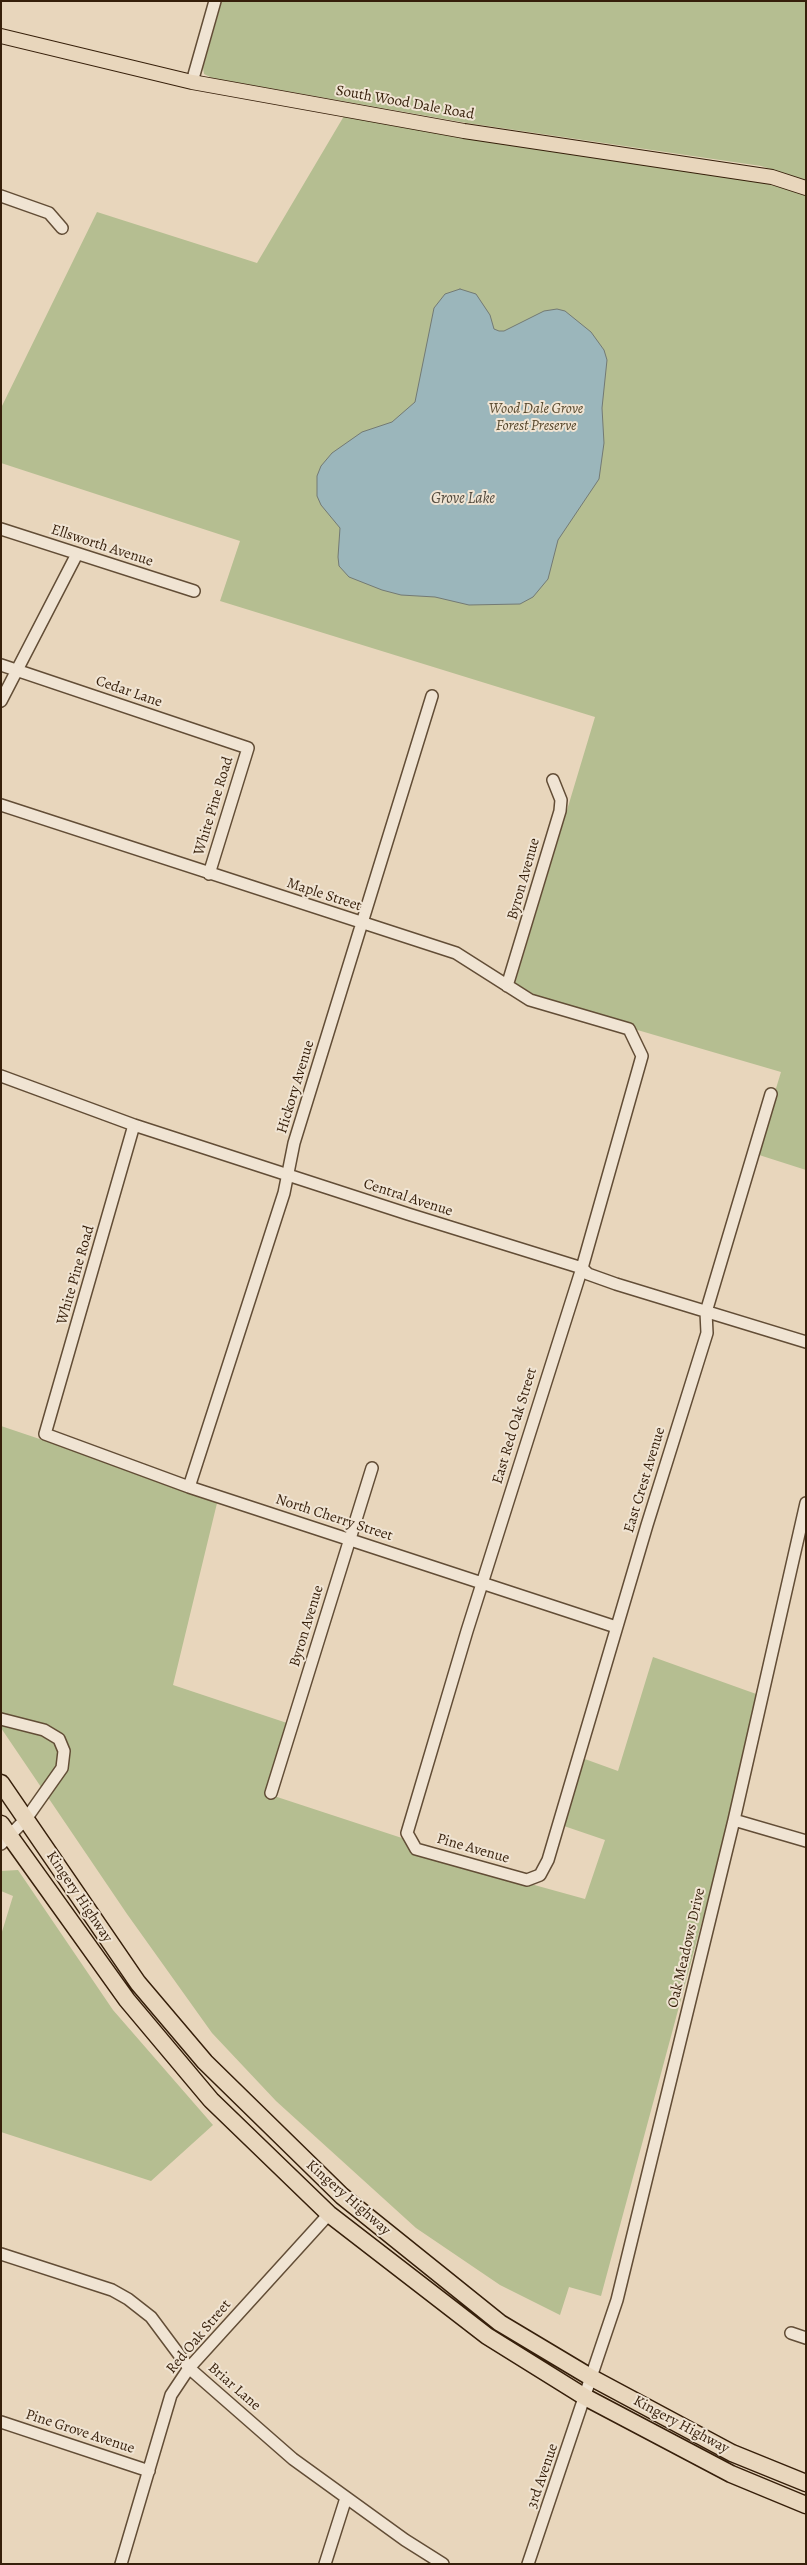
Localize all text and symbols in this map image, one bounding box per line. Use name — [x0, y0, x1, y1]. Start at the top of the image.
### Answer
street label: South Wood Dale Road — [334, 82, 476, 124]
park label: Wood Dale Grove Forest Preserve — [489, 400, 583, 435]
water label: Grove Lake — [431, 489, 495, 509]
street label: Ellsworth Avenue — [49, 521, 155, 571]
street label: Cedar Lane — [93, 672, 165, 712]
street label: White Pine Road — [190, 755, 238, 857]
street label: Byron Avenue — [504, 836, 544, 922]
street label: Maple Street — [284, 874, 364, 916]
street label: Hickory Avenue — [273, 1038, 319, 1136]
street label: Central Avenue — [361, 1175, 455, 1221]
street label: White Pine Road — [53, 1223, 99, 1327]
street label: East Red Oak Street — [489, 1366, 541, 1486]
street label: East Crest Avenue — [620, 1425, 670, 1535]
street label: North Cherry Street — [273, 1491, 395, 1545]
street label: Byron Avenue — [286, 1583, 328, 1669]
street label: Pine Avenue — [435, 1830, 511, 1868]
street label: Kingery Highway — [42, 1848, 116, 1946]
street label: Oak Meadows Drive — [664, 1886, 710, 2010]
street label: Kingery Highway — [302, 2156, 394, 2240]
street label: Red Oak Street — [163, 2296, 235, 2378]
street label: Briar Lane — [204, 2359, 264, 2415]
street label: Kingery Highway — [630, 2392, 732, 2458]
street label: Pine Grove Avenue — [23, 2406, 137, 2458]
street label: 3rd Avenue — [523, 2441, 563, 2511]

